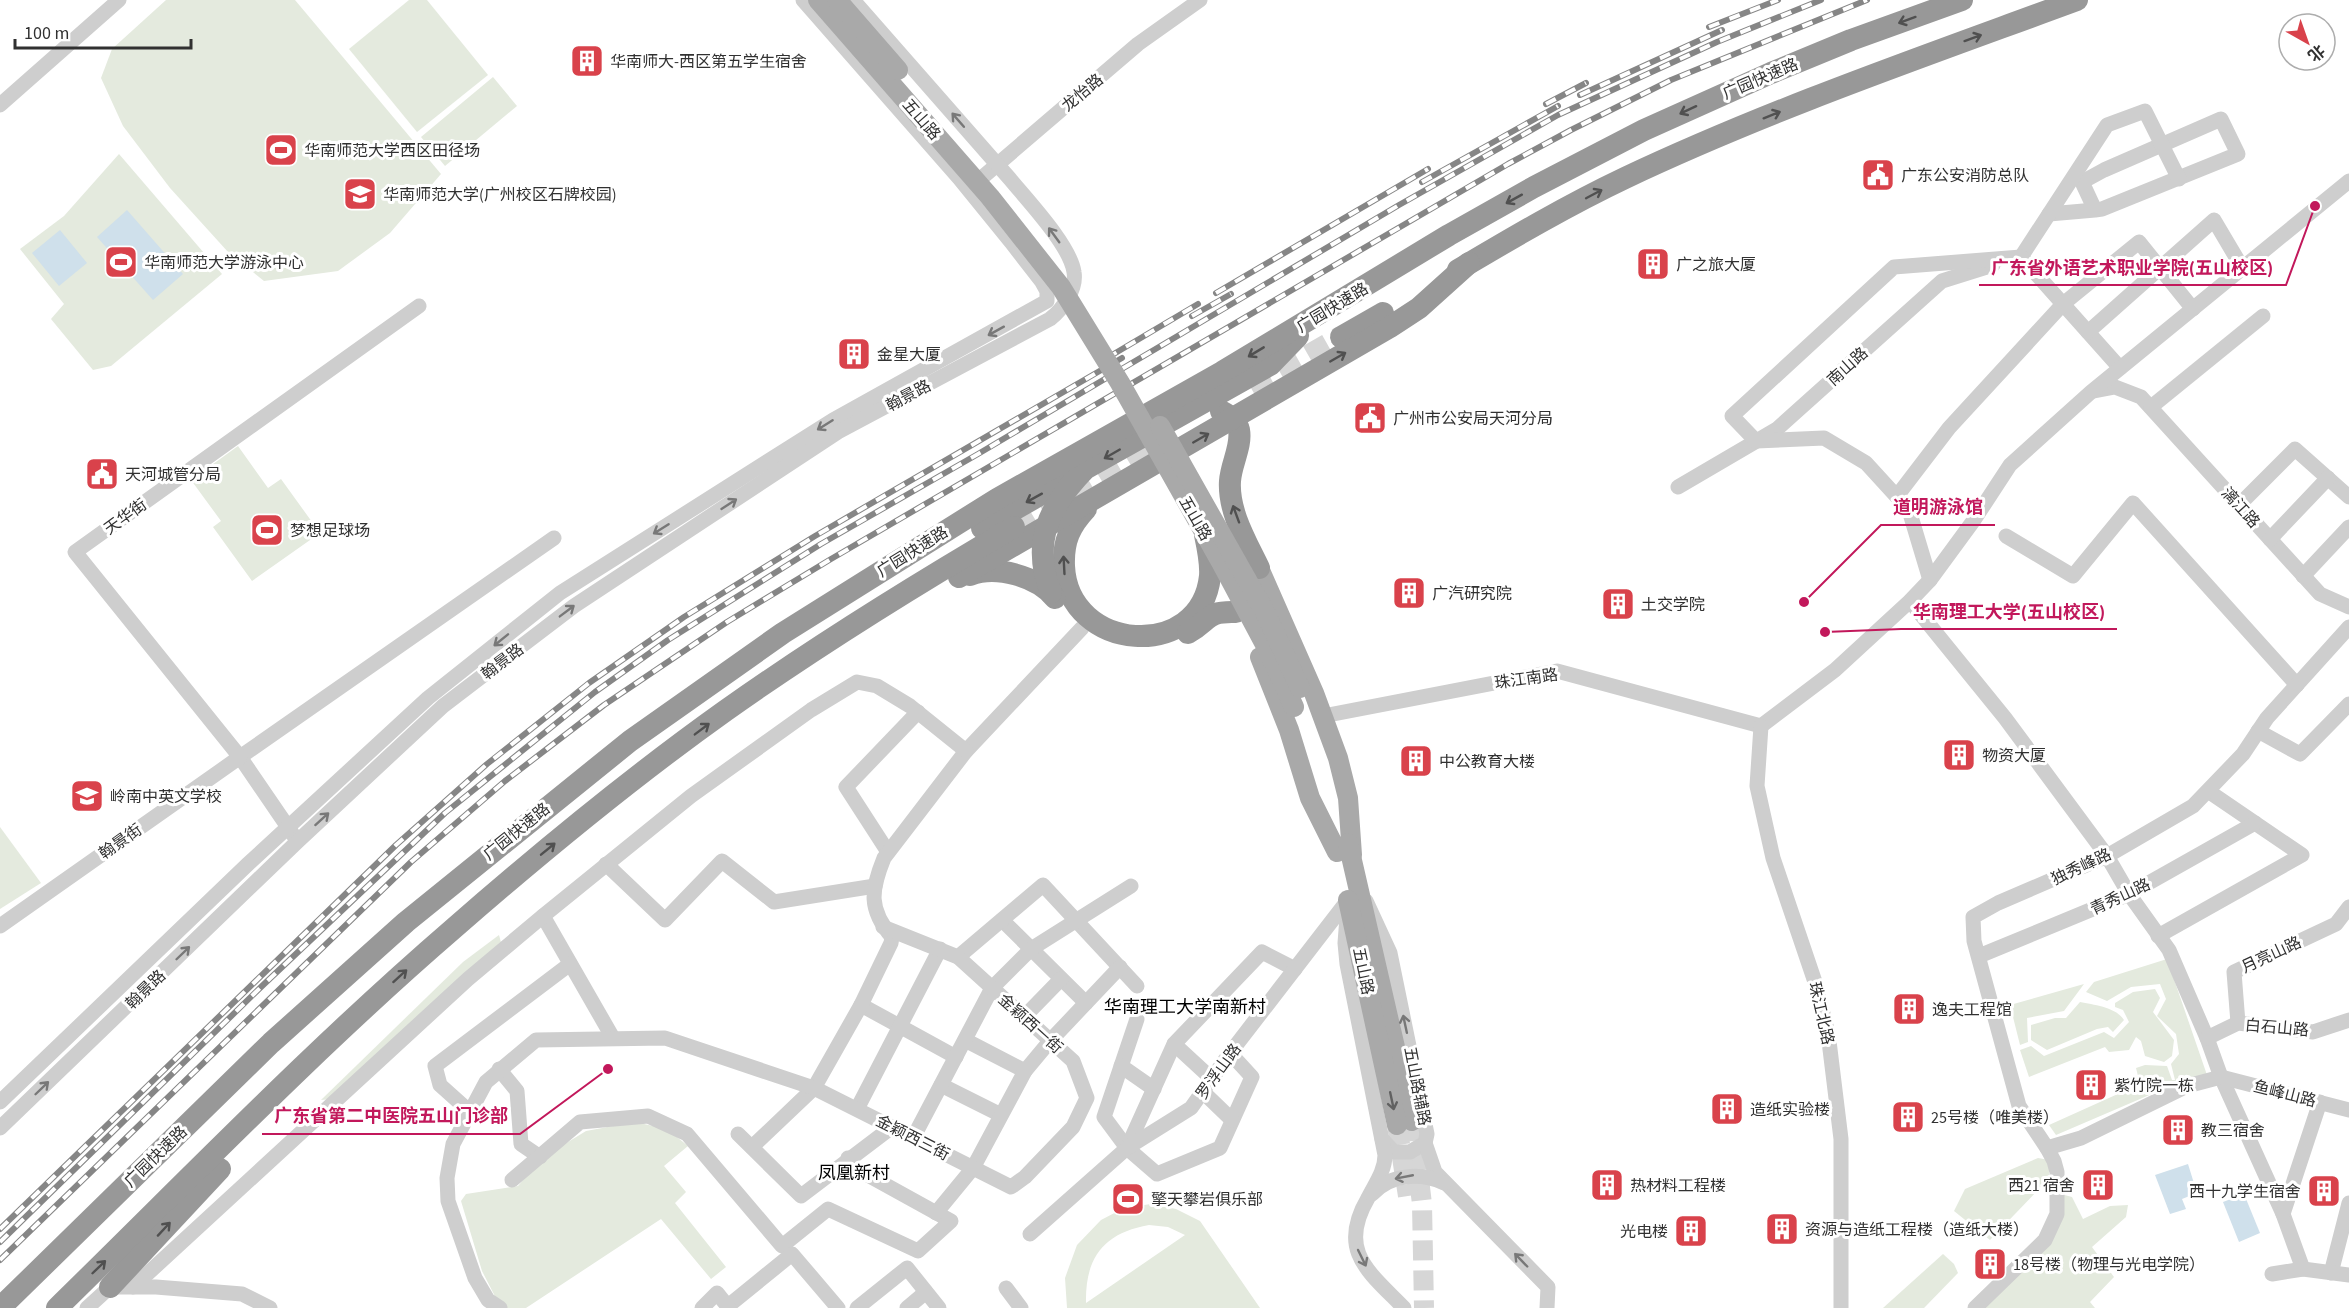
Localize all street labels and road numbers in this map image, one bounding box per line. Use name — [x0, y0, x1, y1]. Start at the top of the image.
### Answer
street label: 广园快速路 — [1719, 53, 1802, 105]
street label: 龙怡路 — [1057, 69, 1108, 117]
street label: 五山路 — [897, 94, 945, 145]
street label: 广园快速路 — [1293, 278, 1372, 338]
street label: 南山路 — [1822, 343, 1873, 391]
street label: 翰景路 — [882, 375, 935, 417]
street label: 漓江路 — [2216, 482, 2264, 533]
street label: 五山路 — [1174, 492, 1217, 545]
street label: 天华街 — [100, 494, 151, 540]
street label: 广园快速路 — [873, 521, 952, 582]
street label: 翰景路 — [477, 639, 528, 685]
street label: 珠江南路 — [1493, 664, 1559, 694]
street label: 广园快速路 — [479, 798, 555, 866]
street label: 翰景街 — [95, 819, 147, 865]
street label: 独秀峰路 — [2048, 843, 2115, 890]
street label: 青秀山路 — [2087, 873, 2154, 920]
street label: 月亮山路 — [2238, 931, 2305, 978]
street label: 五山路 — [1347, 945, 1379, 997]
street label: 翰景路 — [121, 965, 171, 1014]
street label: 珠江北路 — [1803, 980, 1839, 1047]
street label: 金颖西一街 — [993, 989, 1067, 1059]
street label: 白石山路 — [2244, 1014, 2310, 1042]
street label: 罗浮山路 — [1191, 1039, 1247, 1104]
street label: 五山路辅路 — [1399, 1045, 1435, 1128]
street label: 鱼峰山路 — [2251, 1076, 2318, 1112]
street label: 金颖西三街 — [872, 1110, 953, 1166]
street label: 广园快速路 — [119, 1121, 192, 1192]

